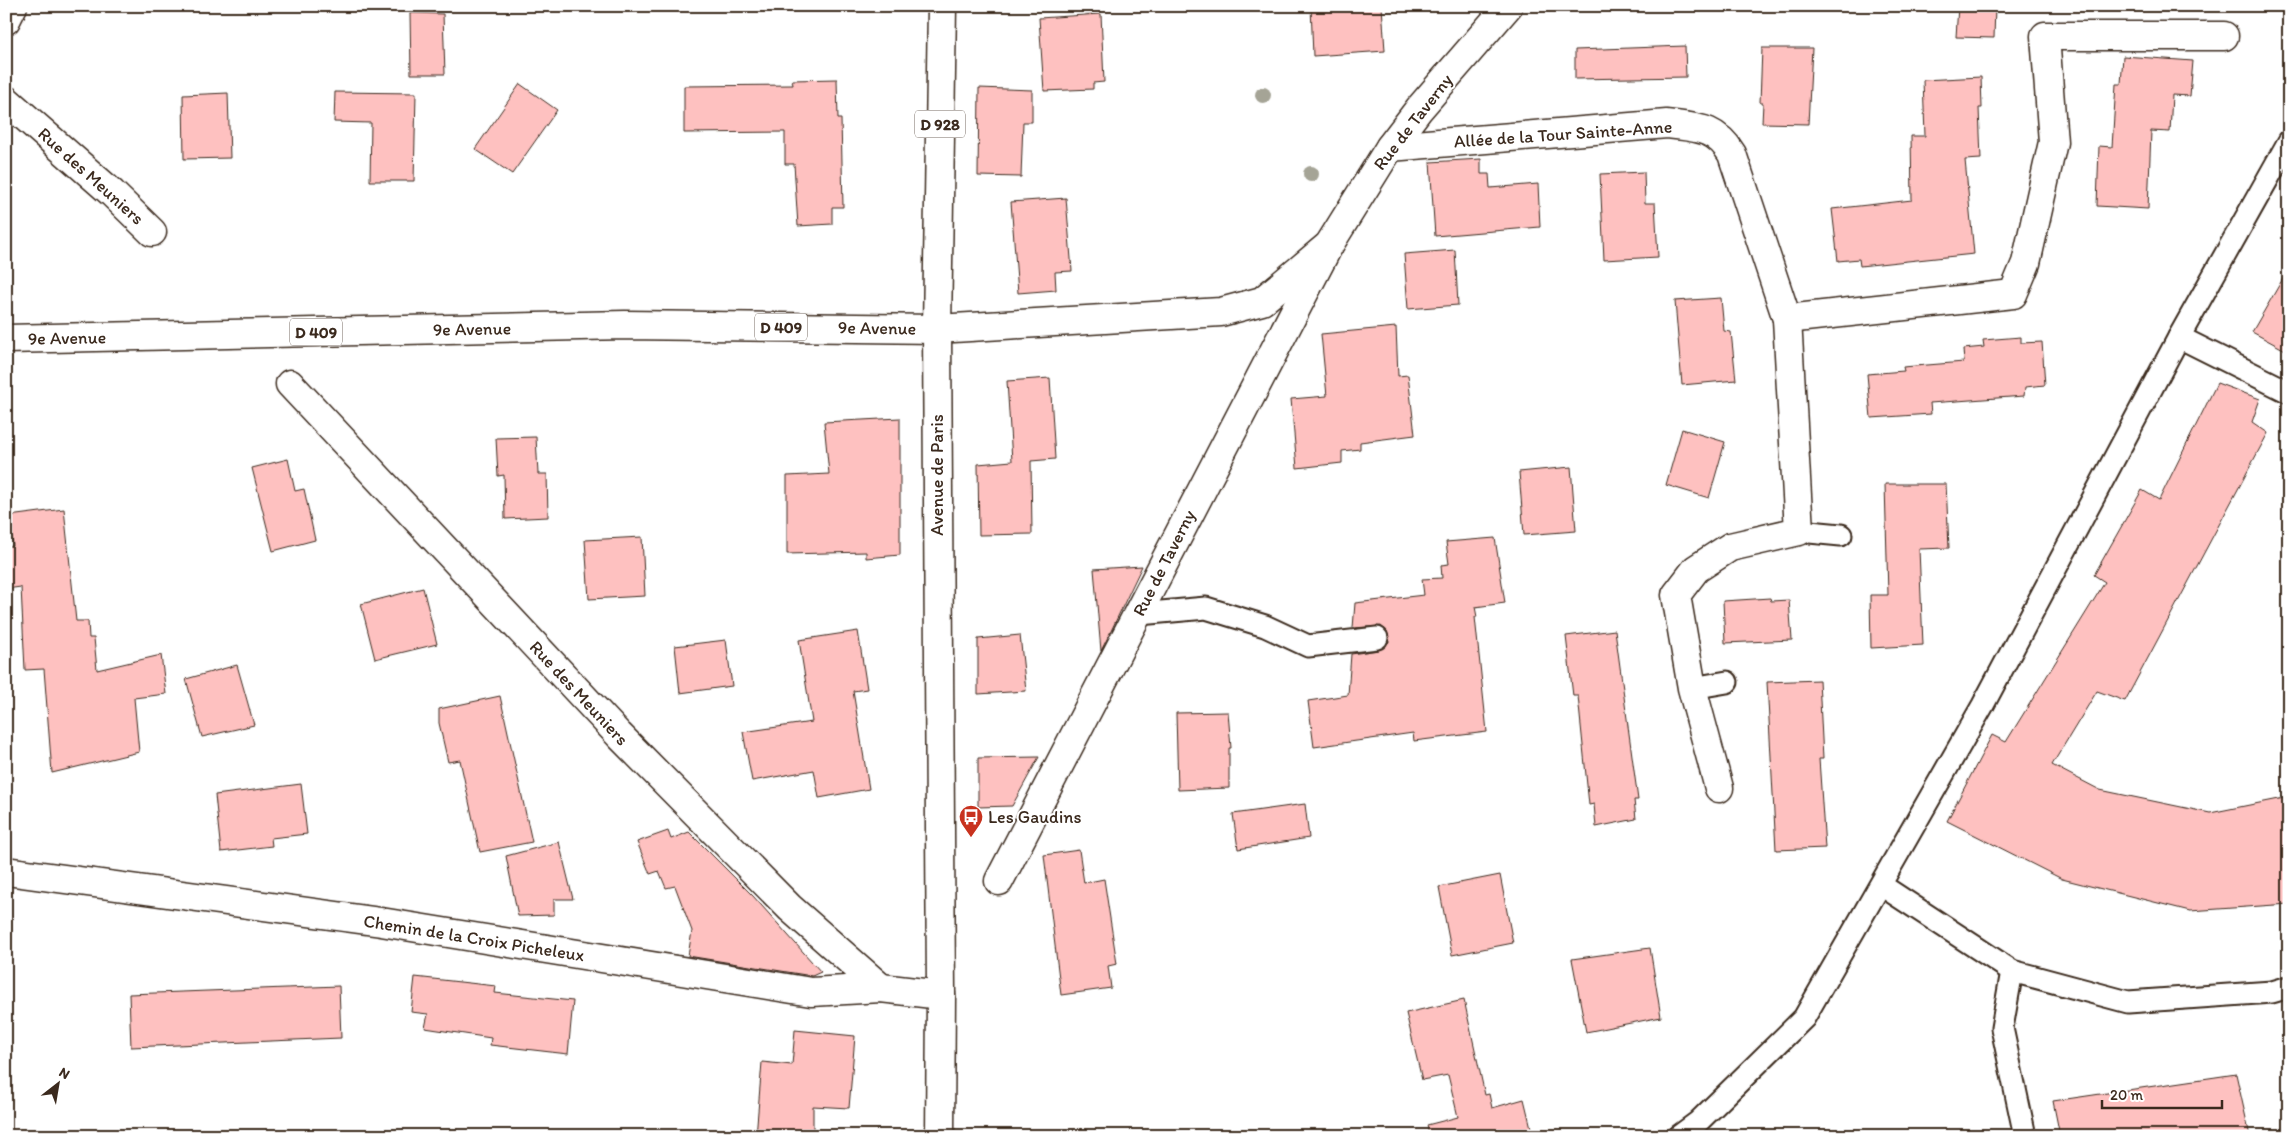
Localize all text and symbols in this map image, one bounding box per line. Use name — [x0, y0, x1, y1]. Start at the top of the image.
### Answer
street label: Rue de Taverny — [1368, 69, 1458, 175]
road number: D 928 — [915, 110, 965, 138]
street label: Allée de la Tour Sainte-Anne — [1453, 115, 1673, 153]
street label: Rue des Meuniers — [33, 123, 149, 229]
road number: D 409 — [755, 314, 807, 341]
street label: 9e Avenue — [838, 316, 916, 340]
street label: 9e Avenue — [433, 317, 511, 341]
road number: D 409 — [290, 318, 342, 346]
street label: 9e Avenue — [28, 326, 106, 350]
street label: Avenue de Paris — [926, 414, 948, 536]
street label: Rue de Taverny — [1128, 506, 1200, 620]
street label: Rue des Meuniers — [525, 636, 633, 750]
bus stop icon: Les Gaudins — [958, 804, 984, 838]
place label: Les Gaudins — [988, 806, 1081, 828]
street label: Chemin de la Croix Picheleux — [362, 910, 586, 966]
north arrow — [32, 1060, 82, 1110]
text: N — [56, 1064, 73, 1083]
scale bar — [2102, 1077, 2222, 1109]
text: 20 m — [2110, 1086, 2144, 1104]

